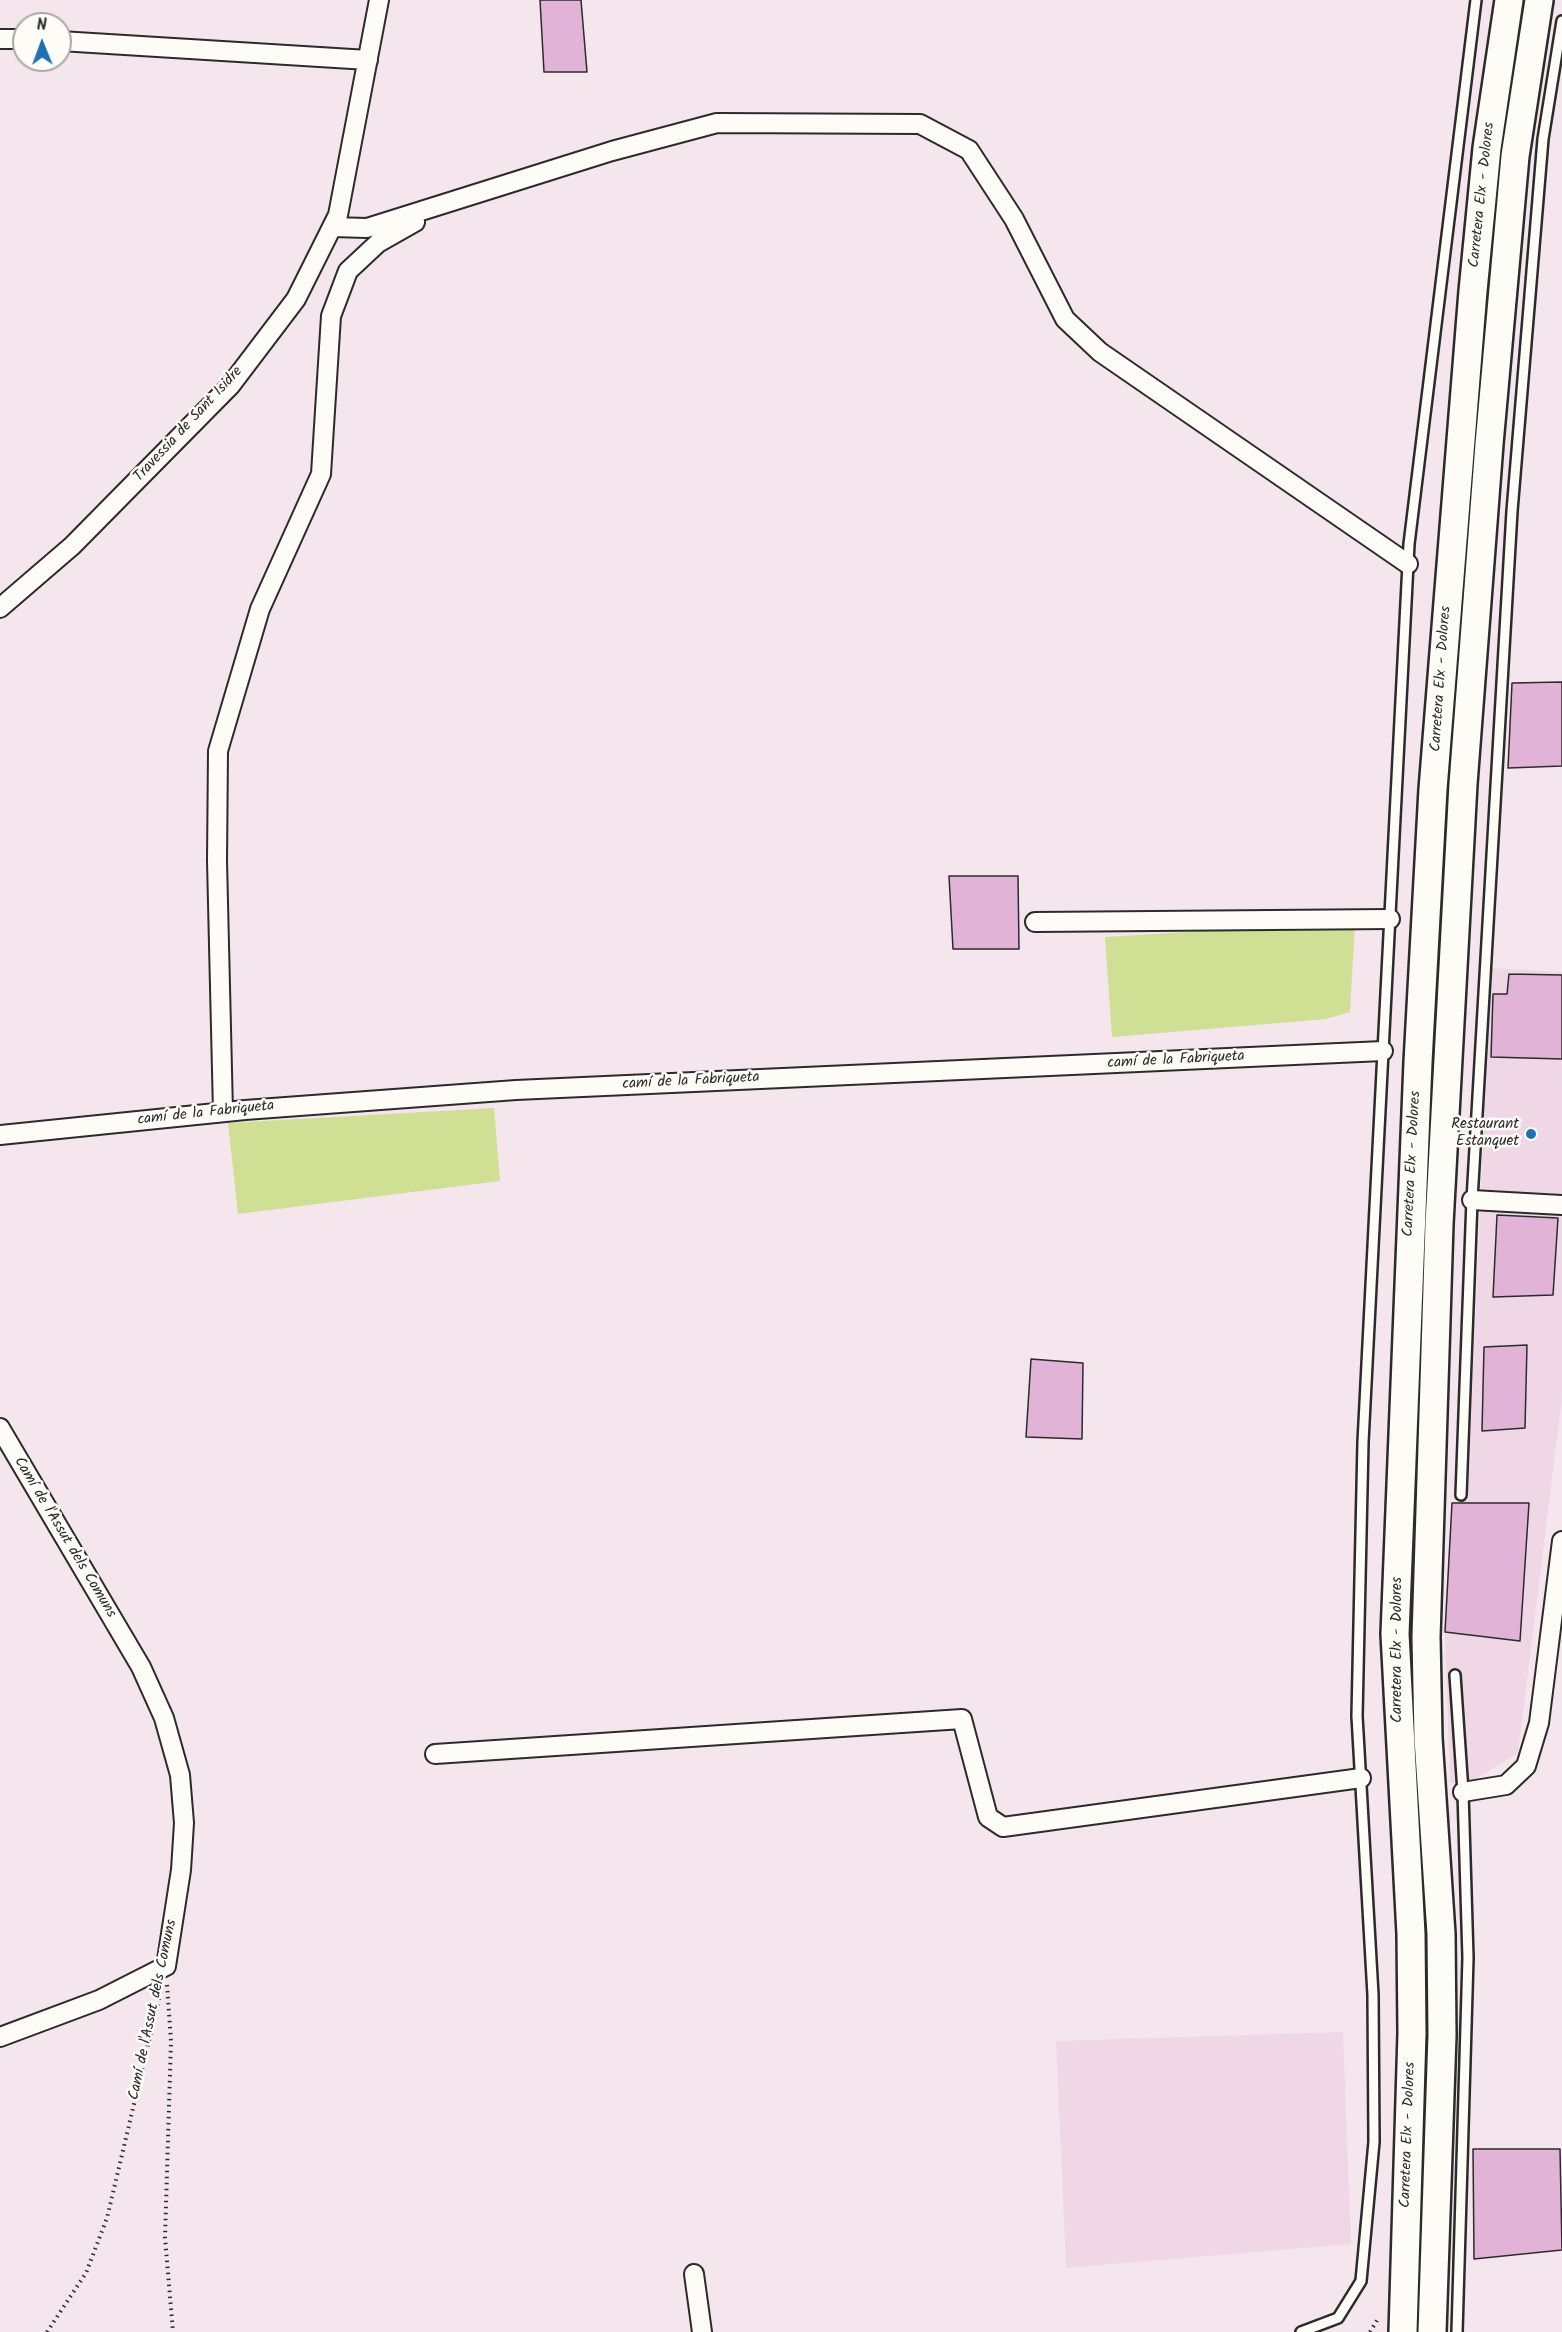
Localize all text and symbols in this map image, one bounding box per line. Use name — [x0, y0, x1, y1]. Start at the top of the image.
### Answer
north arrow — [12, 12, 72, 72]
text: N — [36, 13, 47, 38]
street label: Carretera Elx - Dolores — [1466, 121, 1500, 269]
street label: Travessia de Sant Isidre — [131, 364, 247, 486]
street label: Carretera Elx - Dolores — [1428, 606, 1456, 752]
street label: camí de la Fabriqueta — [1107, 1048, 1245, 1074]
street label: camí de la Fabriqueta — [622, 1069, 760, 1095]
street label: Carretera Elx - Dolores — [1400, 1091, 1426, 1237]
street label: camí de la Fabriqueta — [137, 1098, 275, 1130]
place label: Restaurant Estanquet — [1451, 1116, 1519, 1151]
marker: Restaurant Estanquet — [1524, 1127, 1538, 1141]
street label: Camí de l'Assut dels Comuns — [9, 1454, 119, 1622]
street label: Carretera Elx - Dolores — [1389, 1577, 1407, 1723]
street label: Camí de l'Assut dels Comuns — [126, 1918, 182, 2102]
street label: Carretera Elx - Dolores — [1397, 2062, 1421, 2208]

